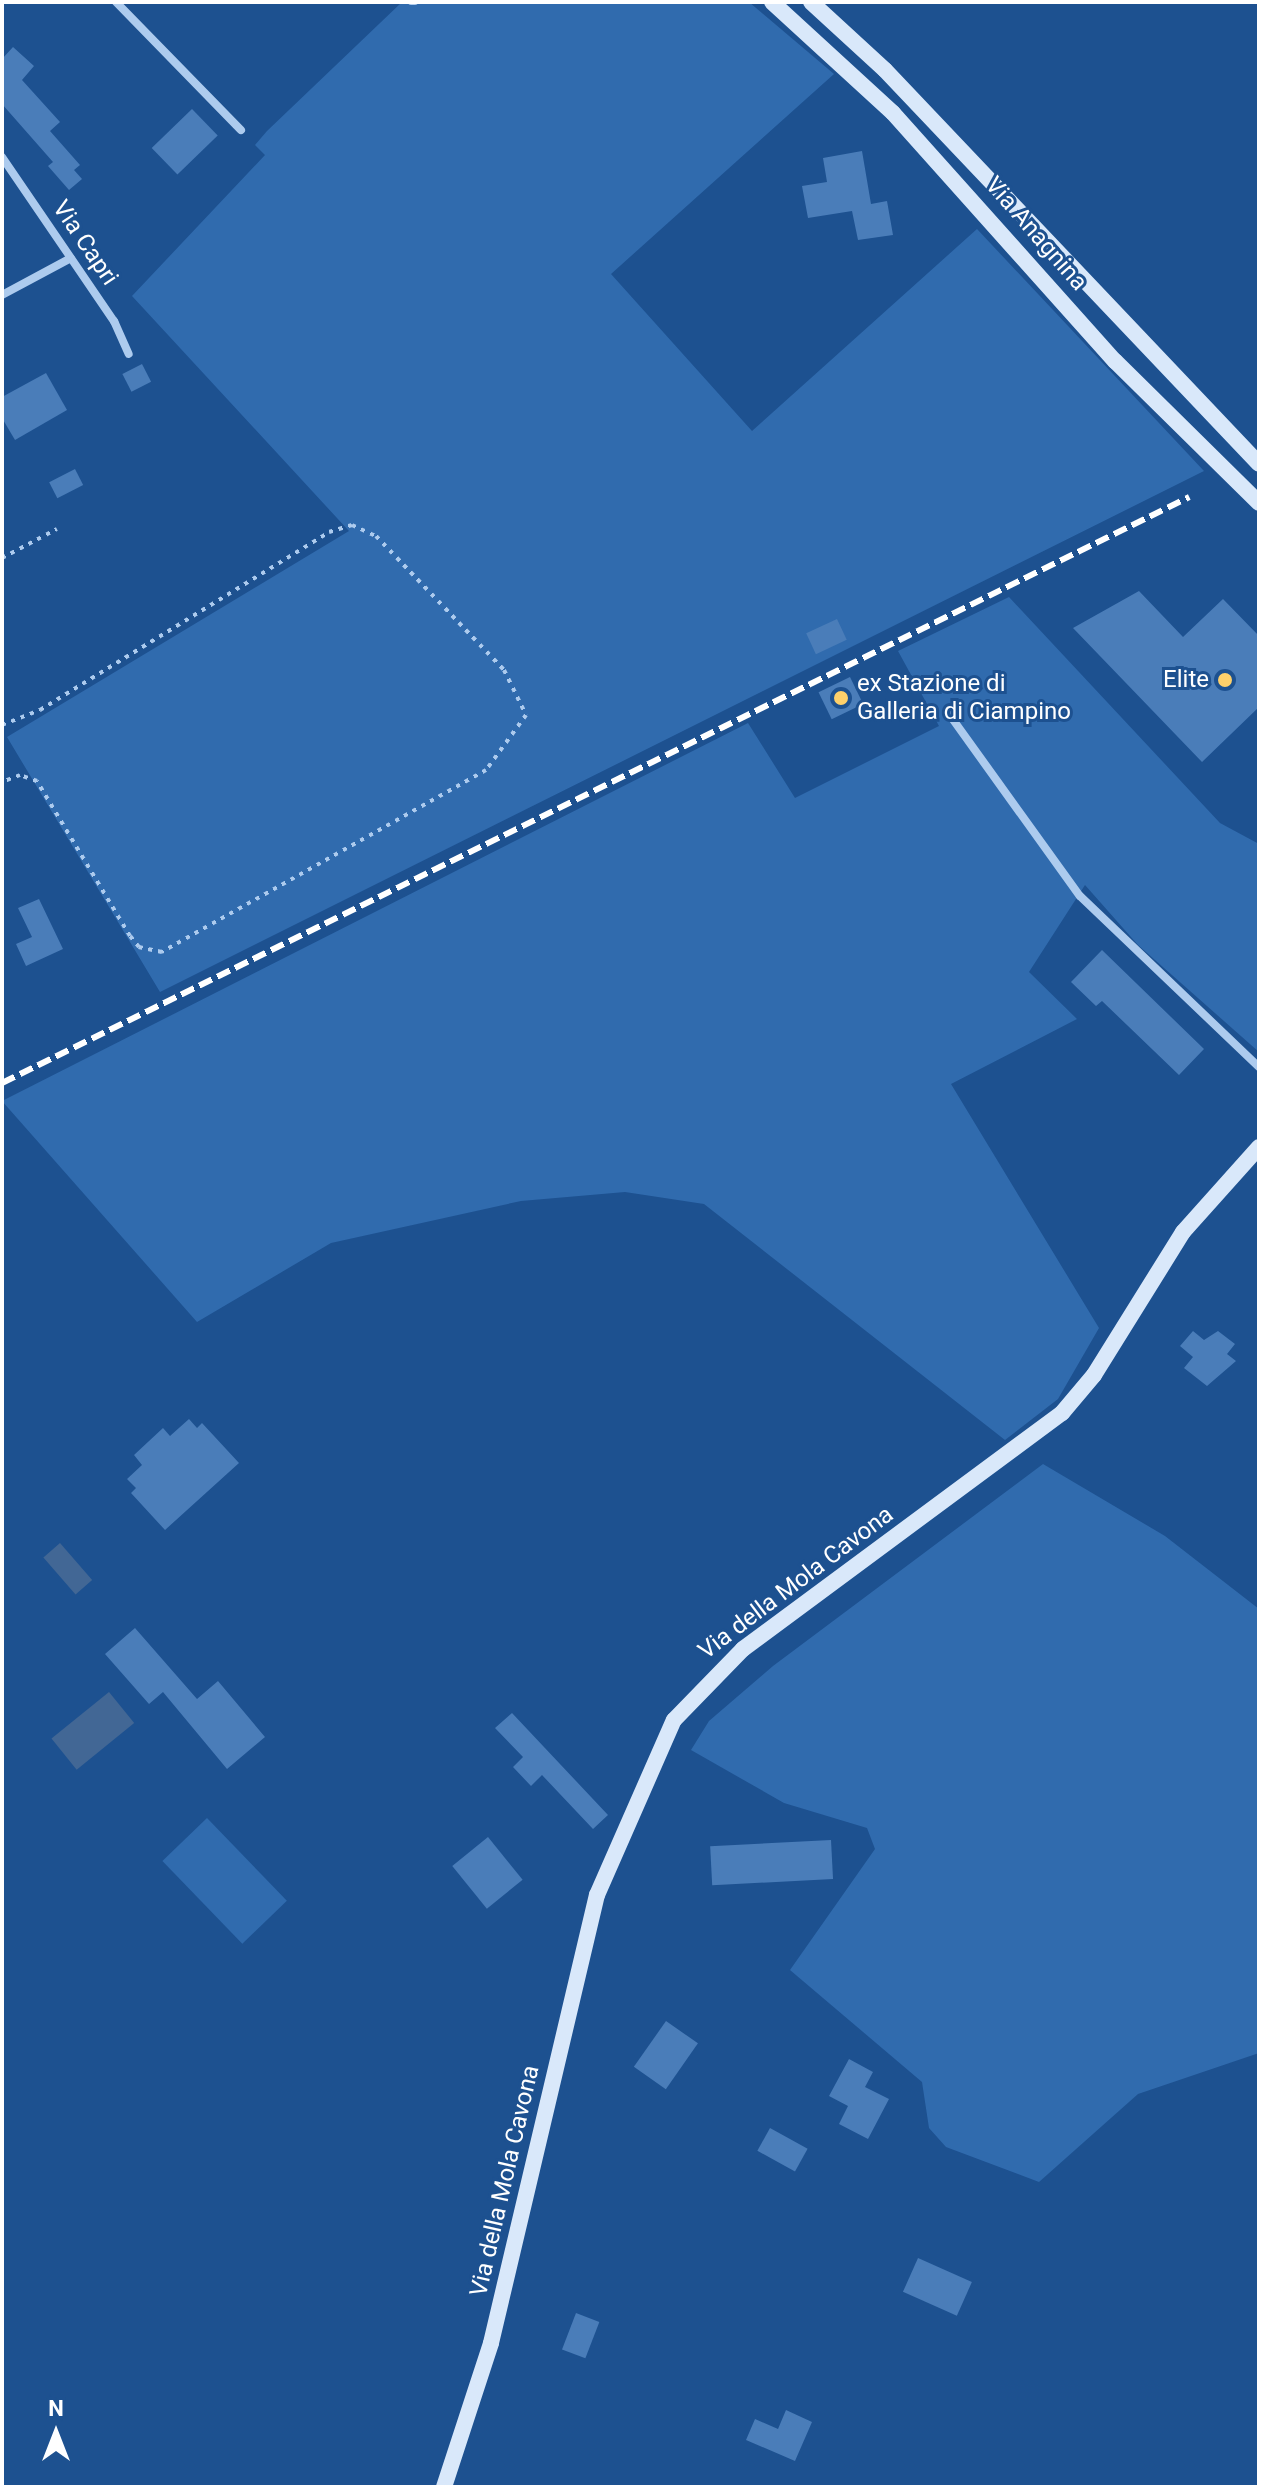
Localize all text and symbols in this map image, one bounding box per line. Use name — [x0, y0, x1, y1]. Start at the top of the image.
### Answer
street label: Via Anagnina — [979, 171, 1093, 297]
street label: Via Capri — [46, 195, 124, 291]
place label: Elite — [1163, 666, 1209, 694]
place label: ex Stazione di Galleria di Ciampino — [857, 670, 1071, 726]
marker: Elite — [1216, 671, 1234, 689]
marker: ex Stazione di Galleria di Ciampino — [832, 689, 850, 707]
street label: Via della Mola Cavona — [693, 1500, 899, 1666]
street label: Via della Mola Cavona — [464, 2063, 546, 2299]
north arrow — [16, 2393, 96, 2473]
text: N — [48, 2396, 64, 2421]

